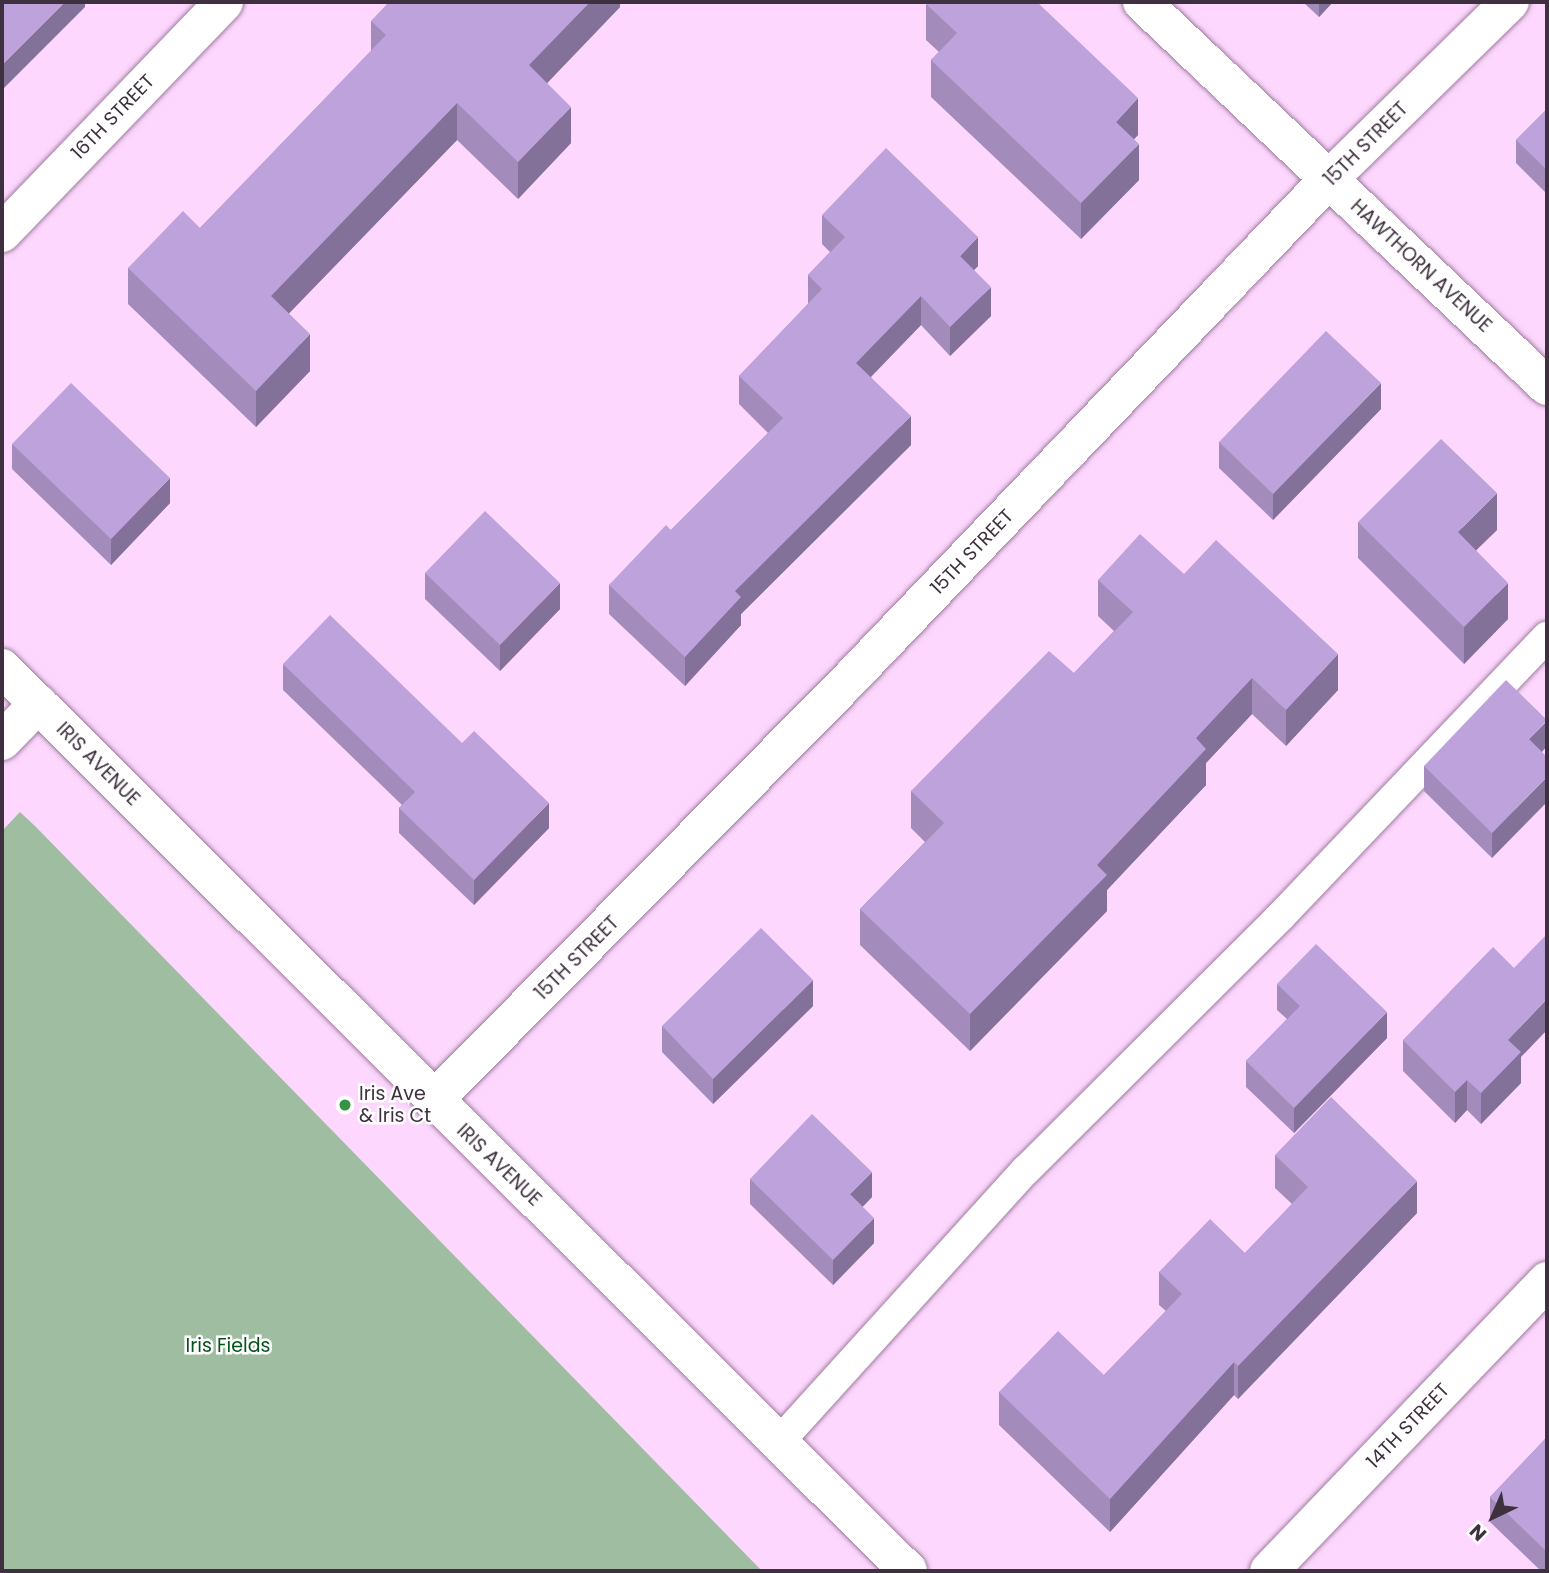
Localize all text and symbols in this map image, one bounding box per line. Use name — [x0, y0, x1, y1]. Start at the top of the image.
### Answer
street label: 16TH STREET — [67, 70, 159, 164]
street label: 15TH STREET — [1319, 97, 1413, 191]
street label: HAWTHORN AVENUE — [1346, 195, 1496, 337]
street label: 15TH STREET — [926, 505, 1018, 599]
street label: IRIS AVENUE — [52, 718, 144, 810]
street label: 15TH STREET — [530, 911, 624, 1005]
place label: Iris Ave & Iris Ct — [359, 1083, 431, 1127]
marker: Iris Ave & Iris Ct — [337, 1097, 353, 1113]
street label: IRIS AVENUE — [452, 1119, 546, 1211]
park label: Iris Fields — [186, 1335, 270, 1357]
street label: 14TH STREET — [1362, 1379, 1454, 1473]
north arrow — [1458, 1482, 1528, 1552]
text: N — [1464, 1518, 1493, 1547]

